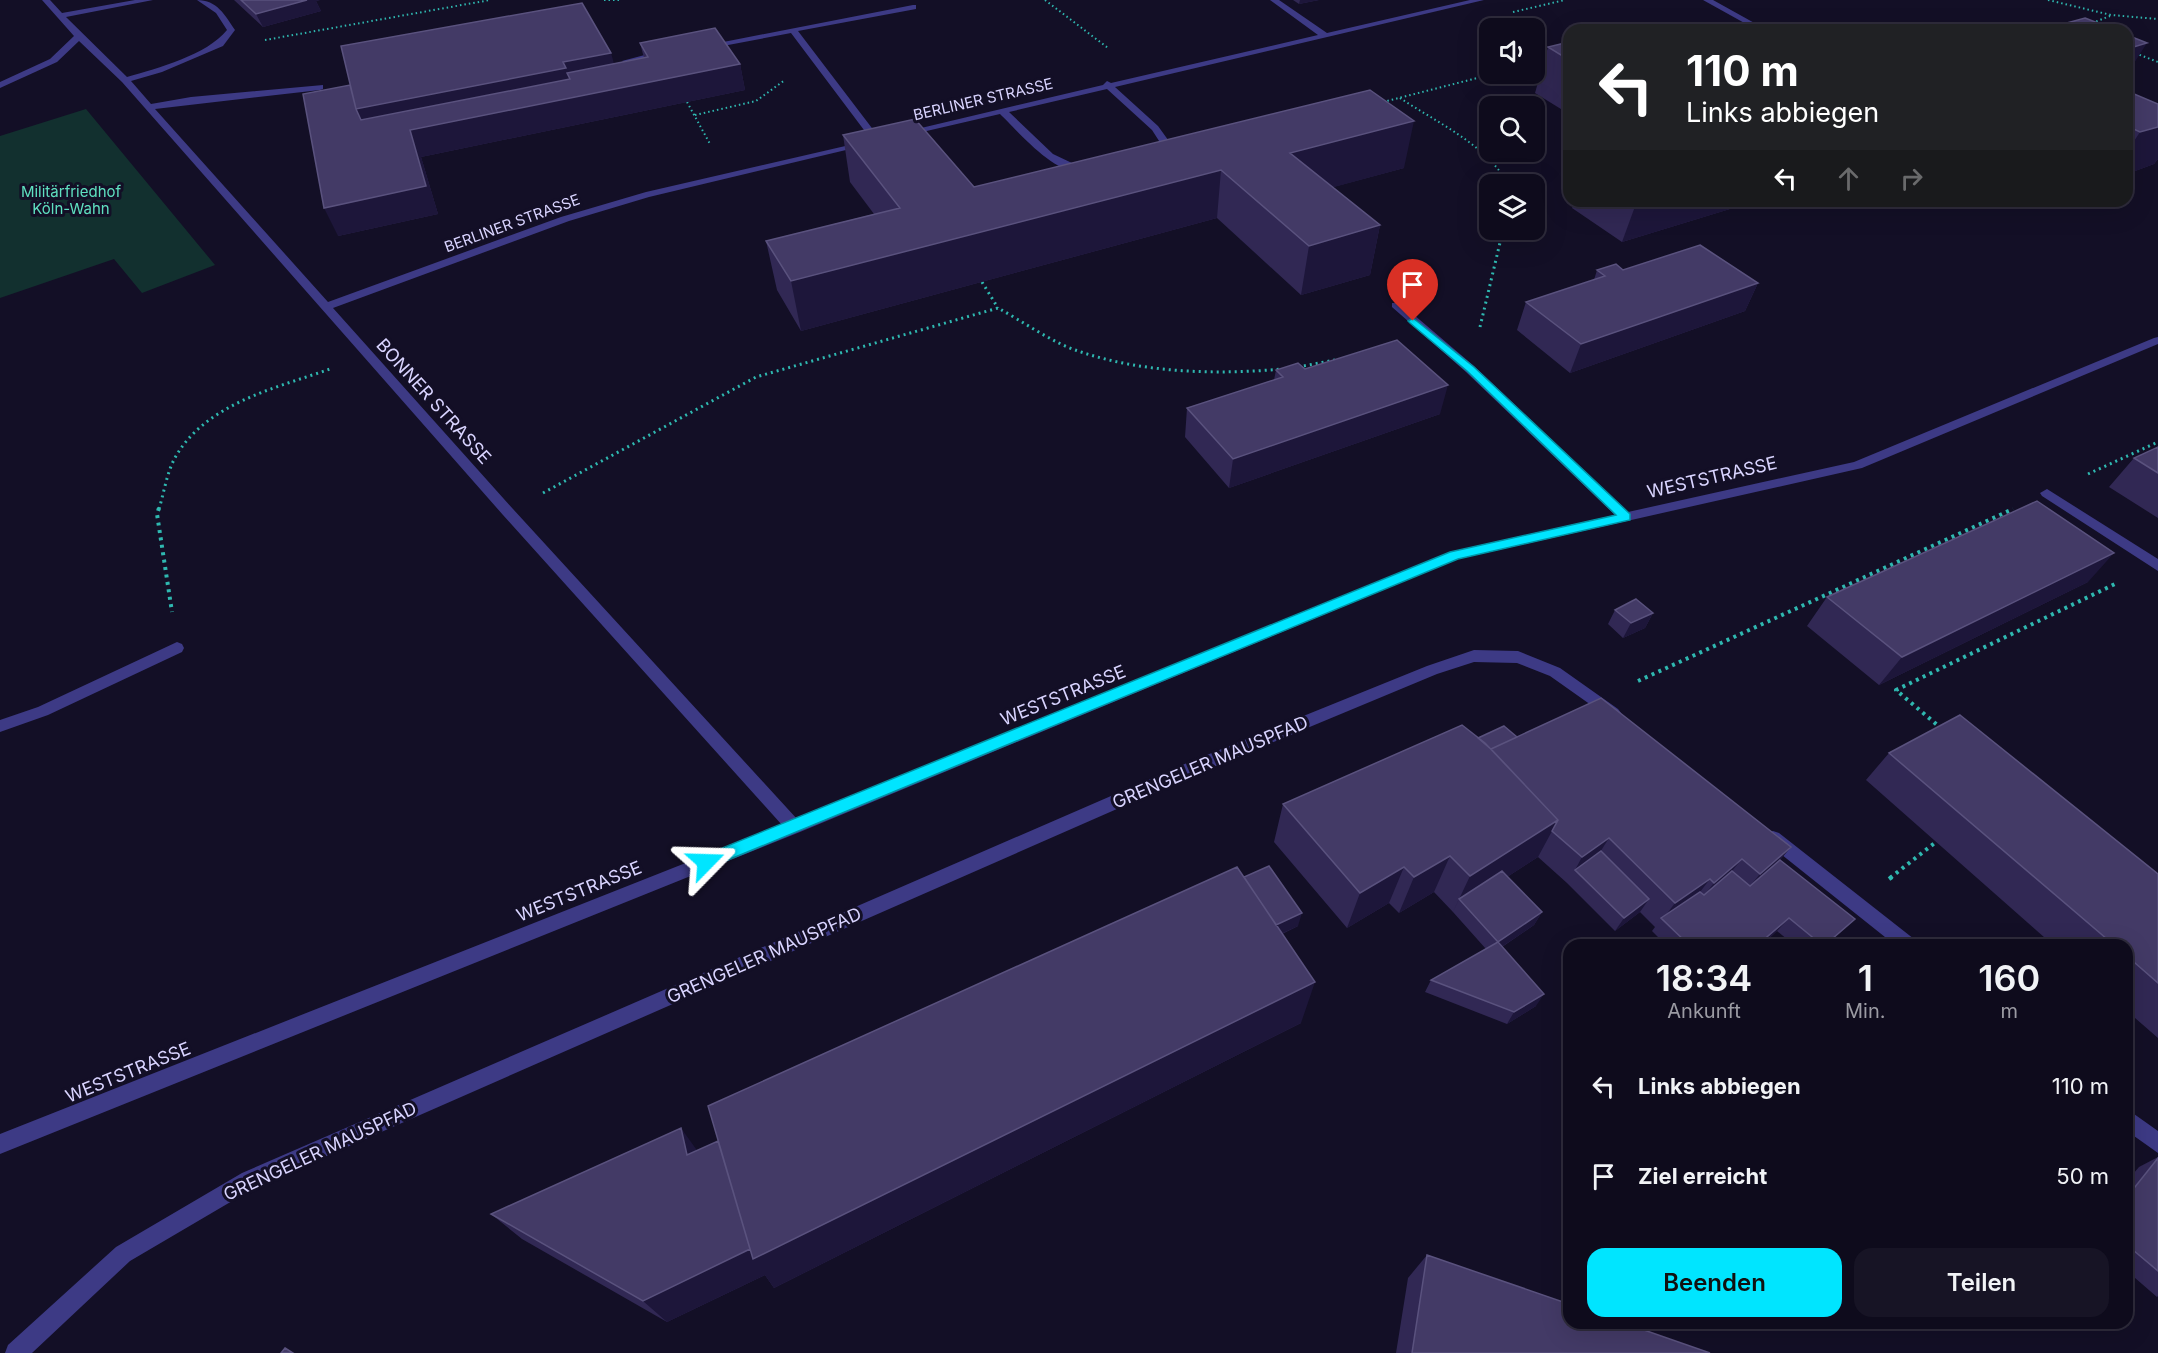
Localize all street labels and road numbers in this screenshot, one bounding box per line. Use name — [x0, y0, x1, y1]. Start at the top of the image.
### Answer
street label: BERLINER STRASSE — [911, 74, 1055, 124]
street label: BERLINER STRASSE — [442, 190, 582, 256]
street label: BONNER STRASSE — [372, 334, 496, 468]
street label: WESTSTRASSE — [1645, 452, 1779, 502]
street label: WESTSTRASSE — [997, 660, 1129, 730]
street label: GRENGELER MAUSPFAD — [1109, 711, 1311, 813]
street label: WESTSTRASSE — [513, 856, 645, 926]
street label: GRENGELER MAUSPFAD — [664, 903, 864, 1007]
street label: WESTSTRASSE — [62, 1037, 194, 1107]
street label: GRENGELER MAUSPFAD — [220, 1097, 420, 1205]

